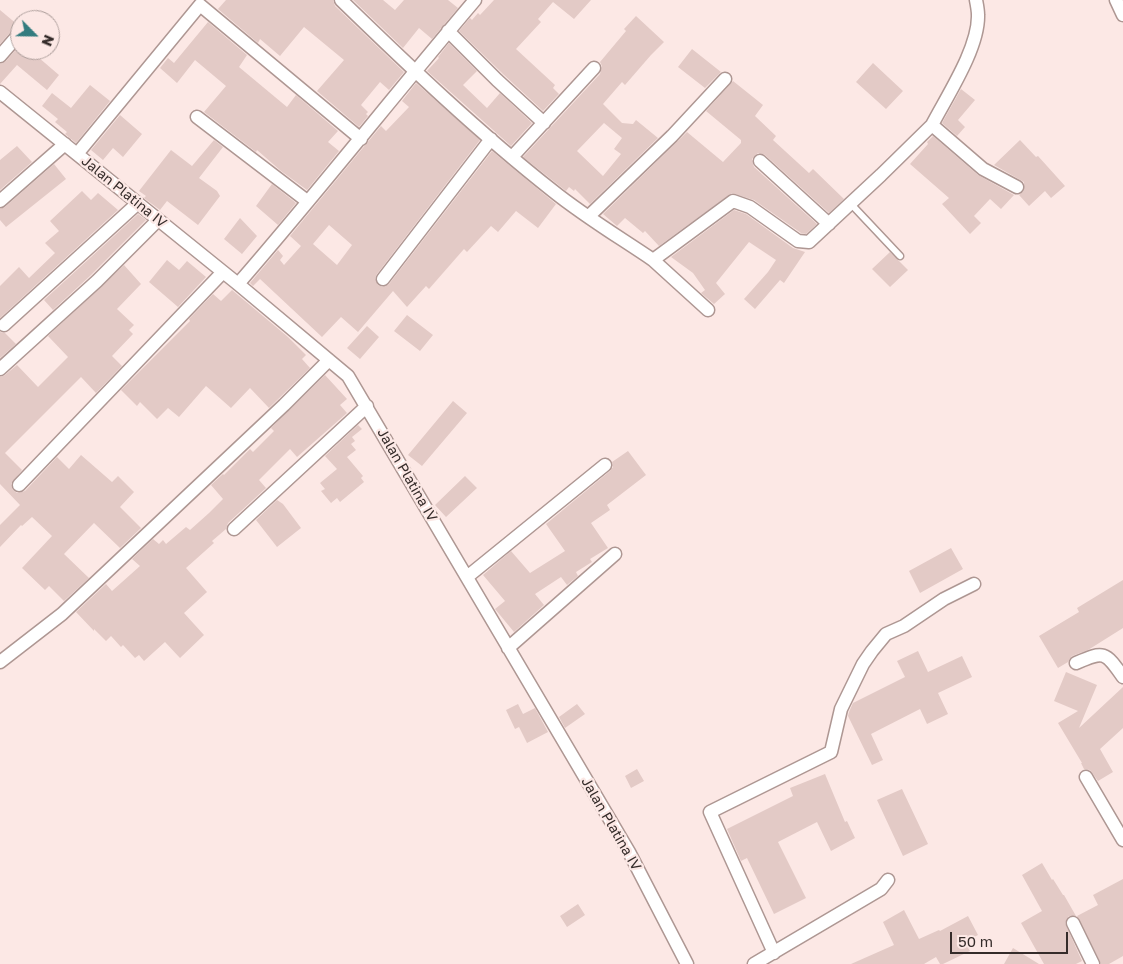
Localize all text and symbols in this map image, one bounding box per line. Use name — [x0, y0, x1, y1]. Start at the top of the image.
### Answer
north arrow — [10, 10, 60, 60]
text: N — [38, 32, 58, 49]
street label: Jalan Platina IV — [78, 153, 170, 231]
street label: Jalan Platina IV — [374, 425, 440, 525]
street label: Jalan Platina IV — [578, 774, 644, 874]
scale bar — [953, 922, 1070, 954]
text: 50 m — [958, 932, 993, 950]

